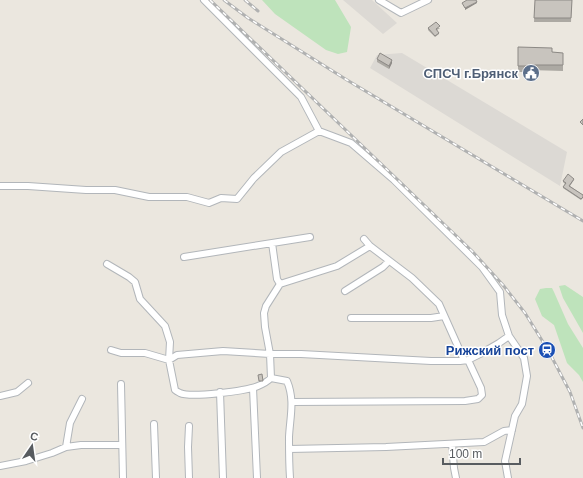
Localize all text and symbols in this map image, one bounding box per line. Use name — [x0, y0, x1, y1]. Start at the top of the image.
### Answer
public building icon: СПСЧ г.Брянск — [521, 63, 541, 83]
place label: СПСЧ г.Брянск — [423, 66, 518, 81]
station icon: Рижский пост — [537, 340, 557, 360]
place label: Рижский пост — [446, 343, 534, 358]
north arrow — [12, 426, 52, 466]
text: С — [29, 430, 40, 443]
scale bar — [443, 440, 520, 466]
text: 100 m — [449, 447, 482, 461]

